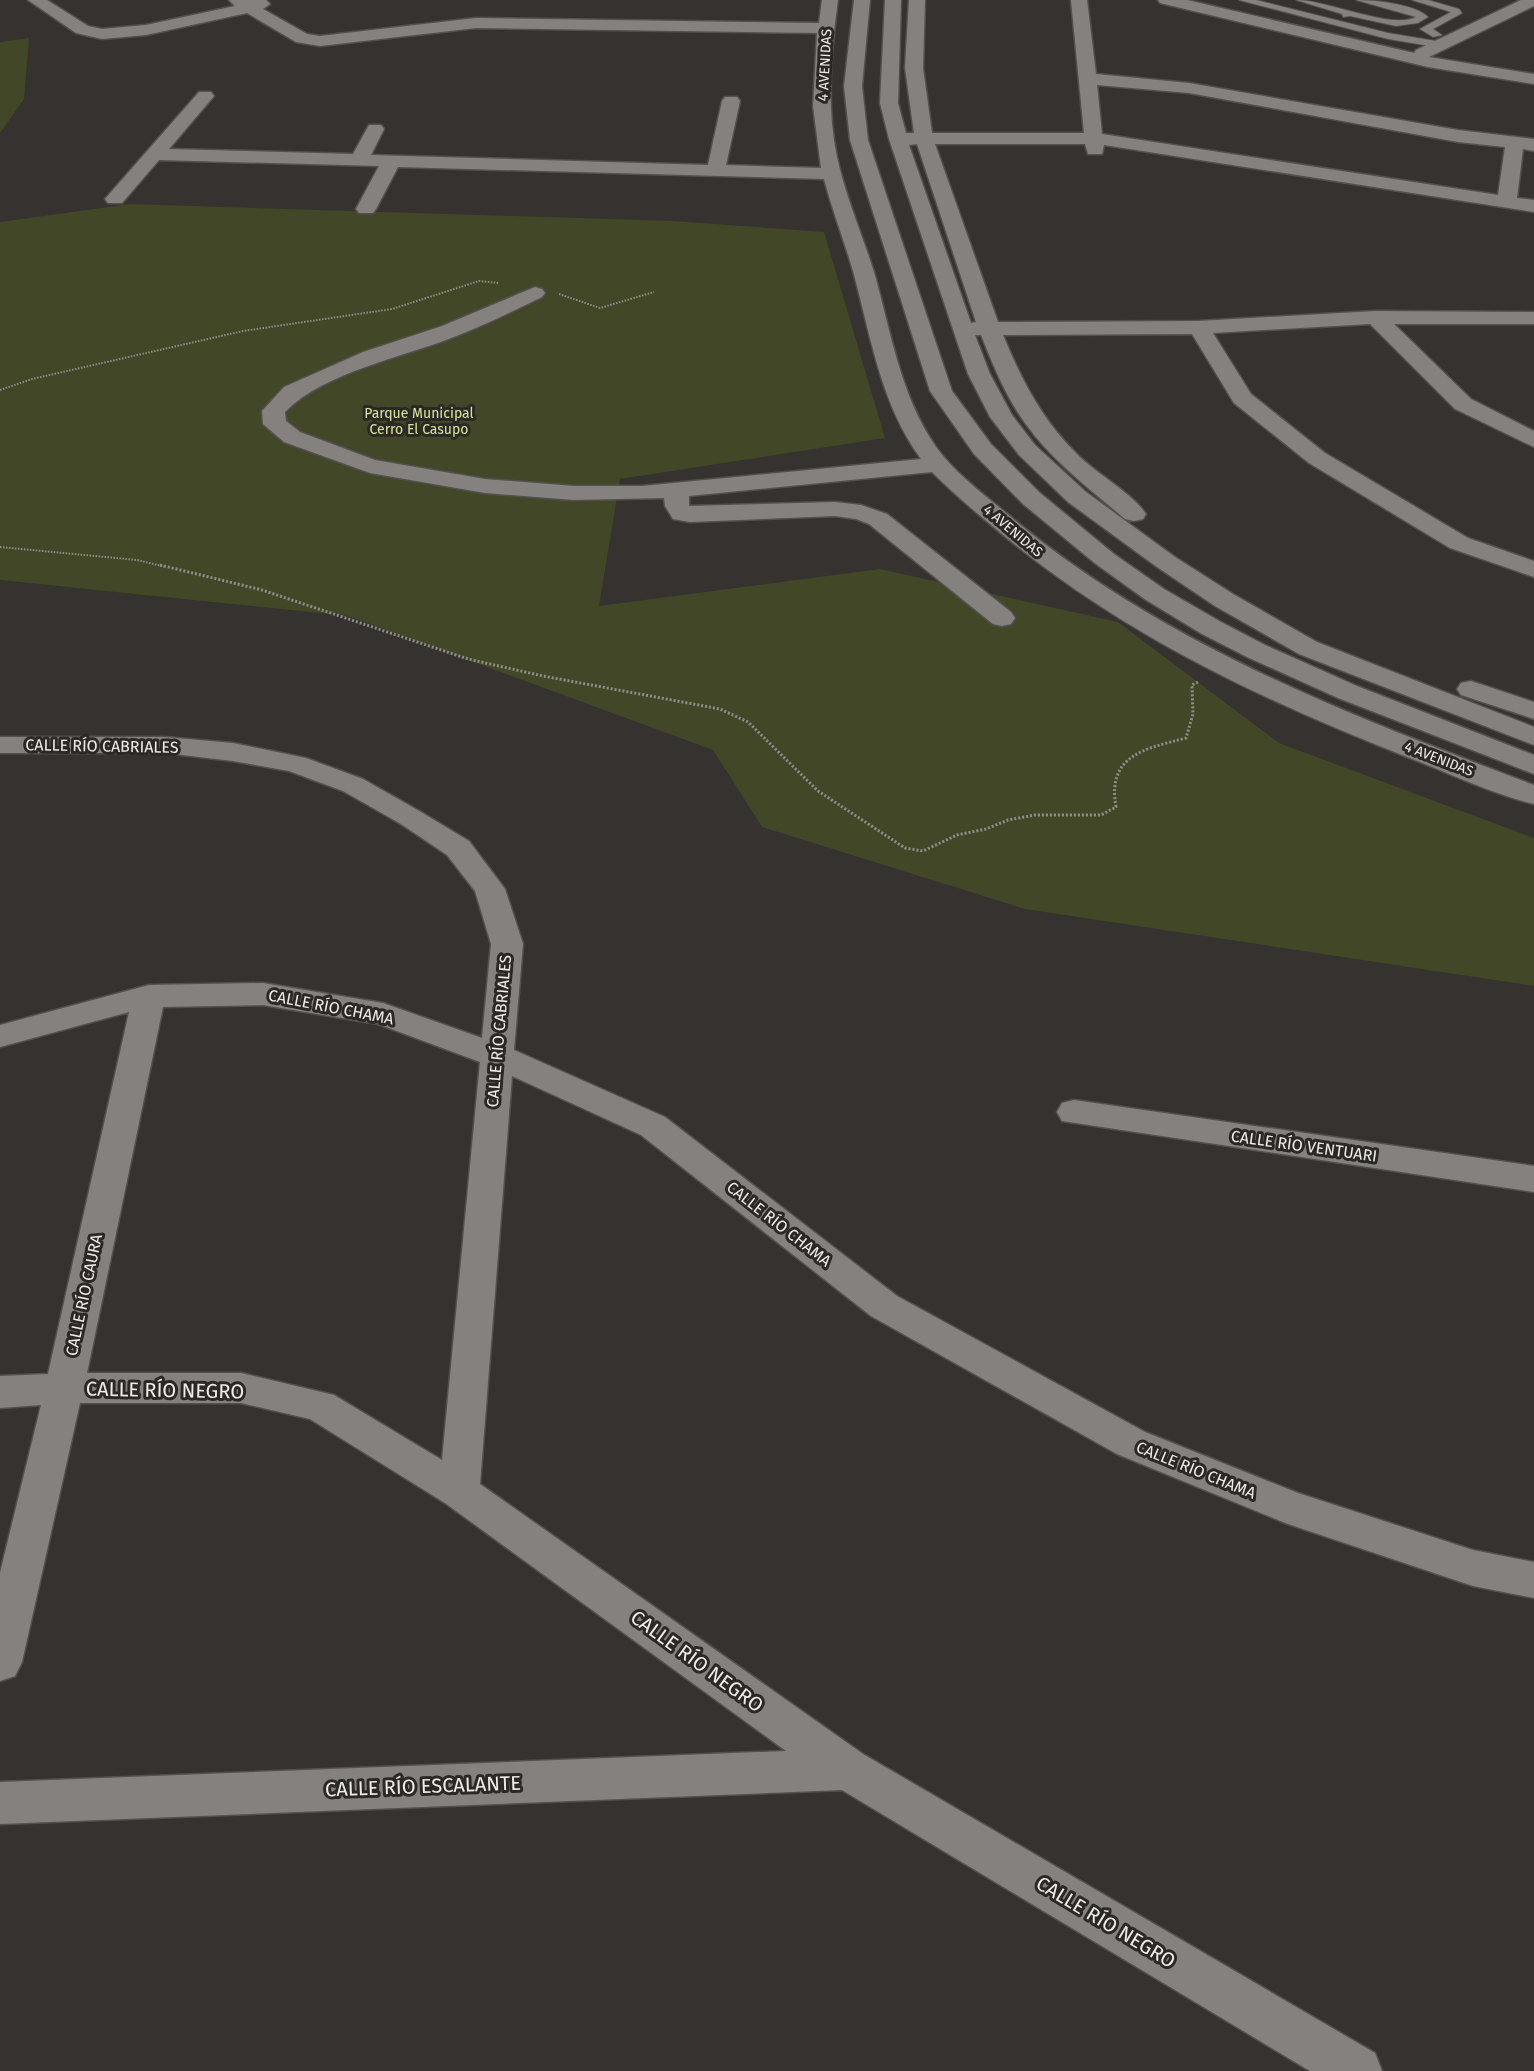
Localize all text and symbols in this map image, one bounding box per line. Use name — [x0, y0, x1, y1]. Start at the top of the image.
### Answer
street label: 4 AVENIDAS — [815, 28, 835, 102]
park label: Parque Municipal Cerro El Casupo — [364, 405, 474, 438]
street label: 4 AVENIDAS — [980, 501, 1047, 561]
street label: CALLE RÍO CABRIALES — [25, 734, 179, 757]
street label: 4 AVENIDAS — [1402, 738, 1476, 780]
street label: CALLE RÍO CABRIALES — [482, 954, 515, 1108]
street label: CALLE RÍO CHAMA — [267, 985, 396, 1029]
street label: CALLE RÍO VENTUARI — [1230, 1125, 1378, 1166]
street label: CALLE RÍO CHAMA — [723, 1177, 836, 1271]
street label: CALLE RÍO CAURA — [61, 1231, 106, 1358]
street label: CALLE RÍO NEGRO — [86, 1377, 244, 1403]
street label: CALLE RÍO CHAMA — [1133, 1436, 1260, 1503]
street label: CALLE RÍO NEGRO — [626, 1605, 768, 1717]
street label: CALLE RÍO ESCALANTE — [325, 1771, 521, 1801]
street label: CALLE RÍO NEGRO — [1032, 1871, 1180, 1973]

